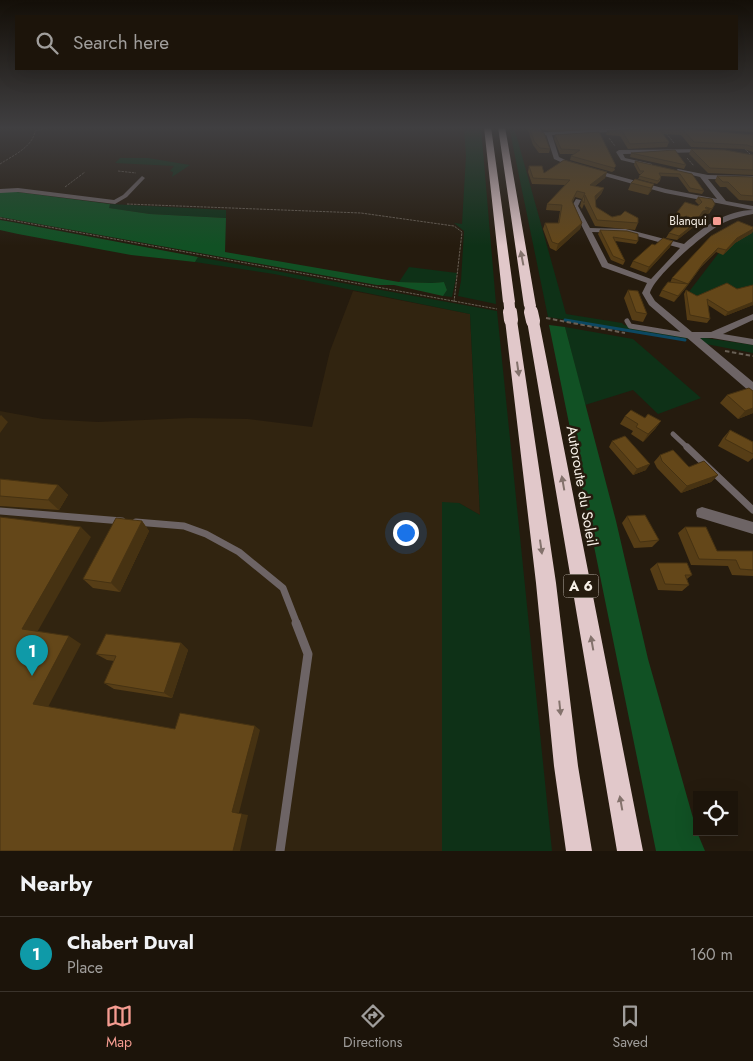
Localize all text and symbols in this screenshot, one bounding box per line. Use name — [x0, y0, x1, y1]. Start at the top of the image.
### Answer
search box — [15, 15, 738, 70]
icon: search — [33, 29, 61, 57]
text: Search here — [73, 29, 169, 56]
place label: Blanqui — [669, 212, 707, 230]
marker: Blanqui — [711, 215, 723, 227]
one-way arrow — [517, 249, 525, 265]
one-way arrow — [514, 361, 522, 377]
street label: Autoroute du Soleil — [561, 424, 603, 548]
one-way arrow — [558, 475, 566, 491]
your location — [393, 520, 419, 546]
one-way arrow — [538, 539, 546, 555]
road number: A 6 — [564, 574, 598, 598]
pin: 1 — [16, 635, 48, 676]
one-way arrow — [587, 635, 595, 651]
one-way arrow — [556, 701, 564, 717]
map controls — [693, 791, 738, 836]
button: locate — [693, 791, 738, 836]
one-way arrow — [616, 795, 624, 811]
text: Nearby — [20, 869, 92, 899]
text: Chabert Duval — [67, 929, 194, 956]
text: 1 — [32, 943, 40, 966]
text: 160 m — [690, 943, 733, 966]
text: Place — [67, 956, 103, 979]
tab: Map — [105, 1002, 133, 1052]
tab: Directions — [343, 1002, 402, 1052]
tab: Saved — [612, 1002, 648, 1052]

